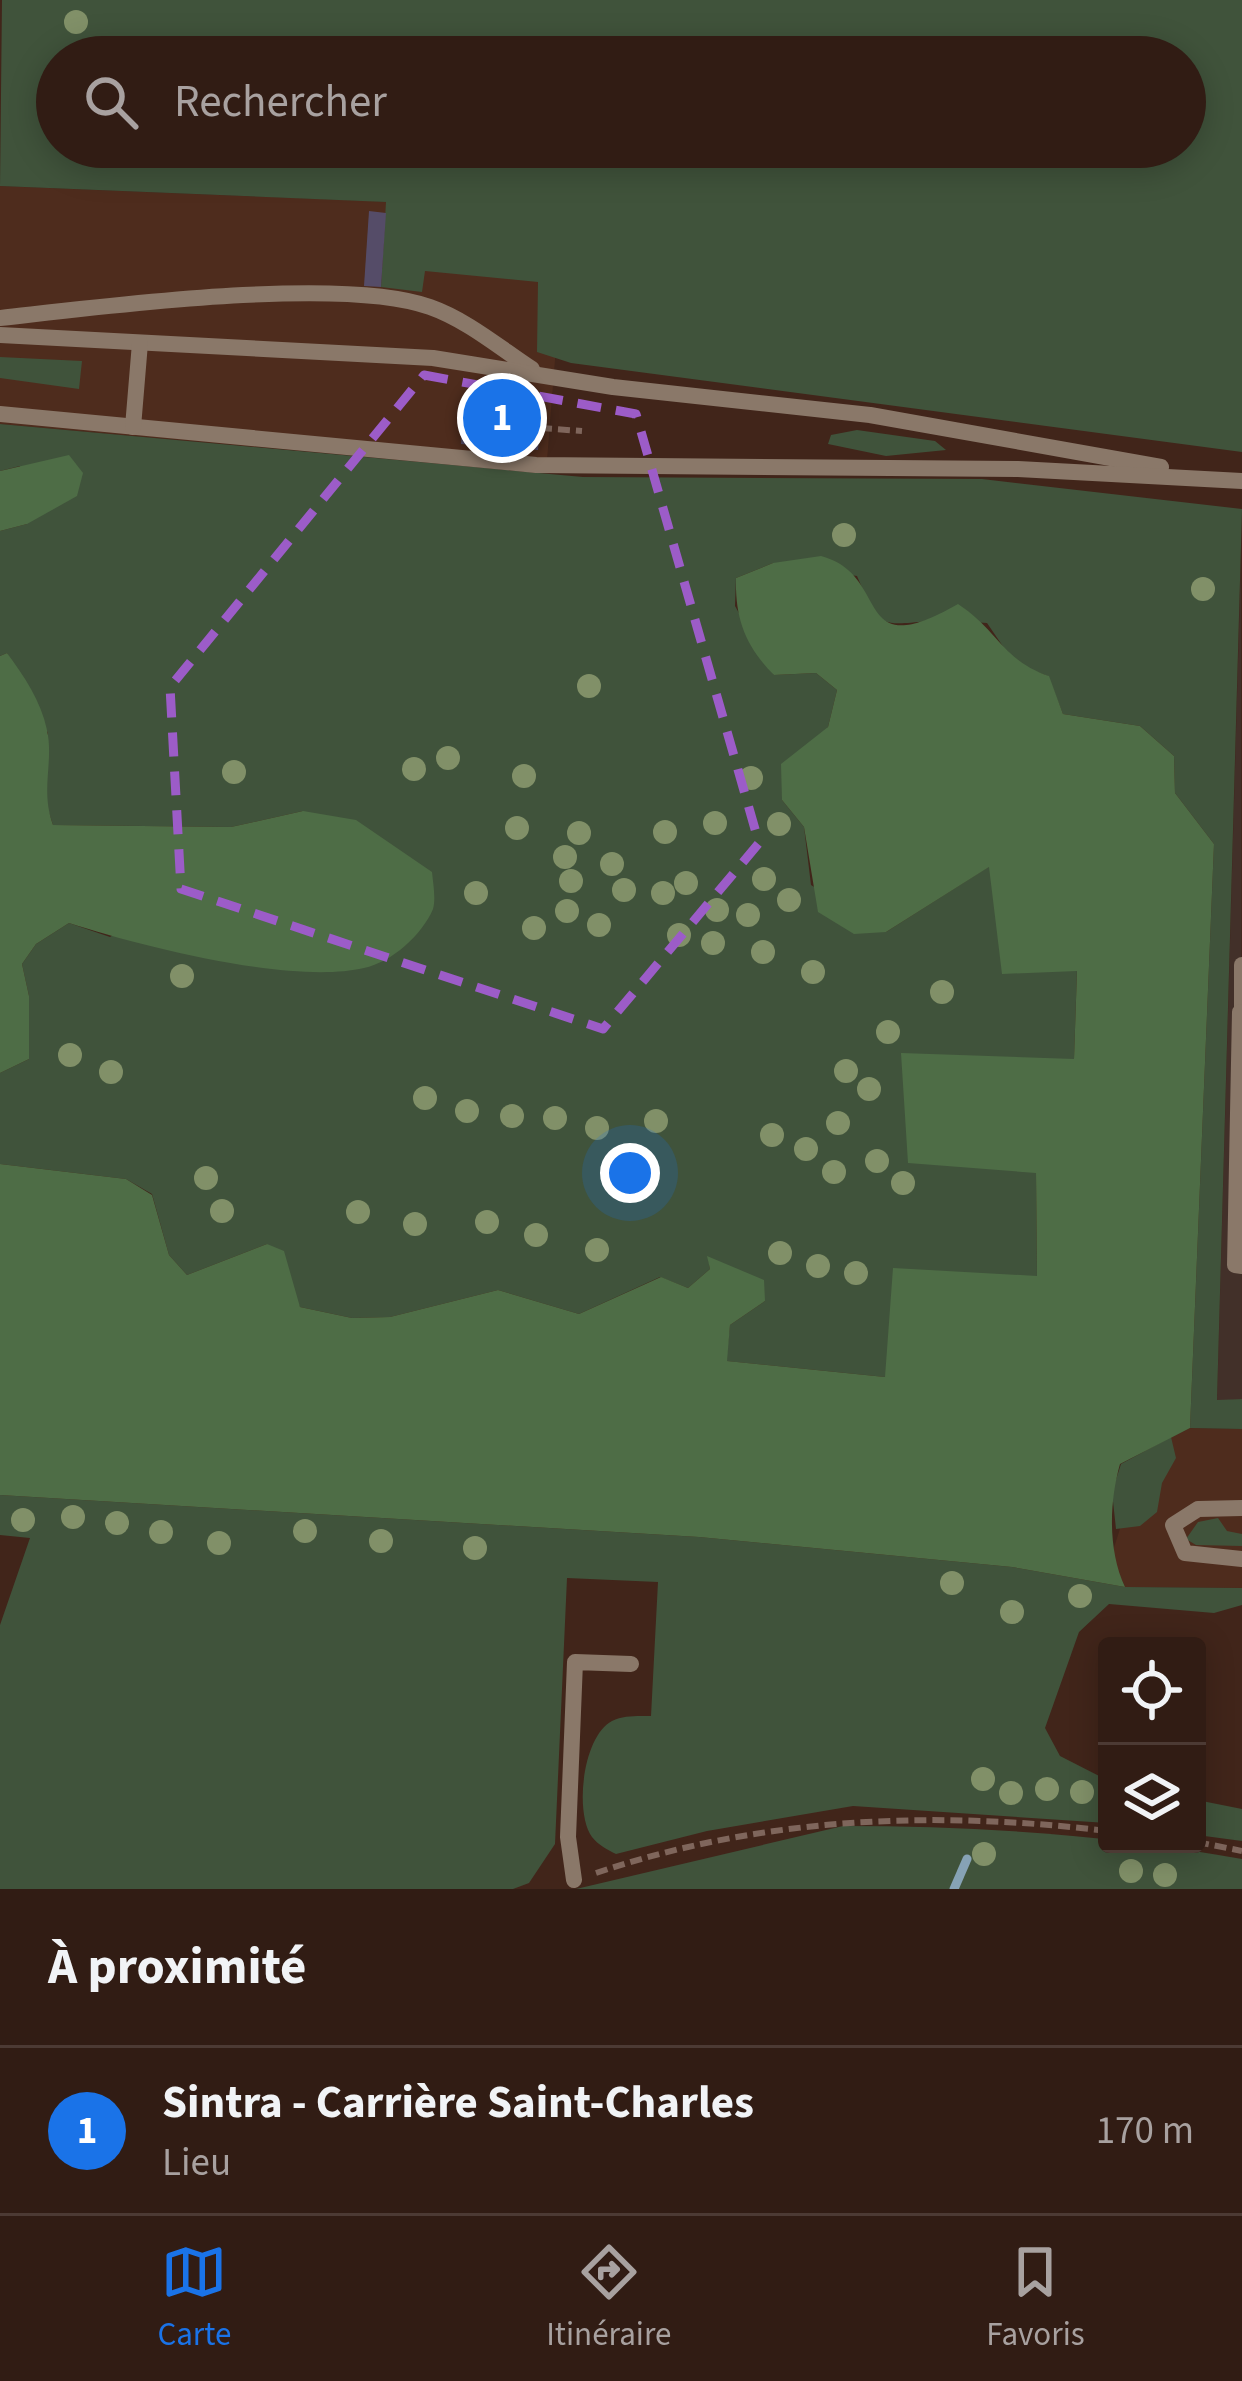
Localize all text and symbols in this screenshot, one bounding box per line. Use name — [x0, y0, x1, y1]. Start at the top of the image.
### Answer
search box — [36, 36, 1206, 168]
icon: search — [78, 69, 144, 135]
text: Rechercher — [174, 70, 387, 134]
pin: 1 — [463, 373, 541, 463]
your location — [600, 1143, 660, 1203]
map controls — [1098, 1637, 1206, 1853]
button: locate — [1098, 1637, 1206, 1745]
button: layers — [1098, 1745, 1206, 1853]
text: À proximité — [48, 1931, 306, 2003]
text: Sintra - Carrière Saint-Charles — [162, 2071, 754, 2135]
text: 1 — [77, 2103, 97, 2159]
text: 170 m — [1096, 2103, 1194, 2159]
text: Lieu — [162, 2135, 231, 2191]
tab: Carte — [157, 2239, 231, 2358]
tab: Itinéraire — [546, 2239, 671, 2358]
tab: Favoris — [986, 2239, 1085, 2358]

